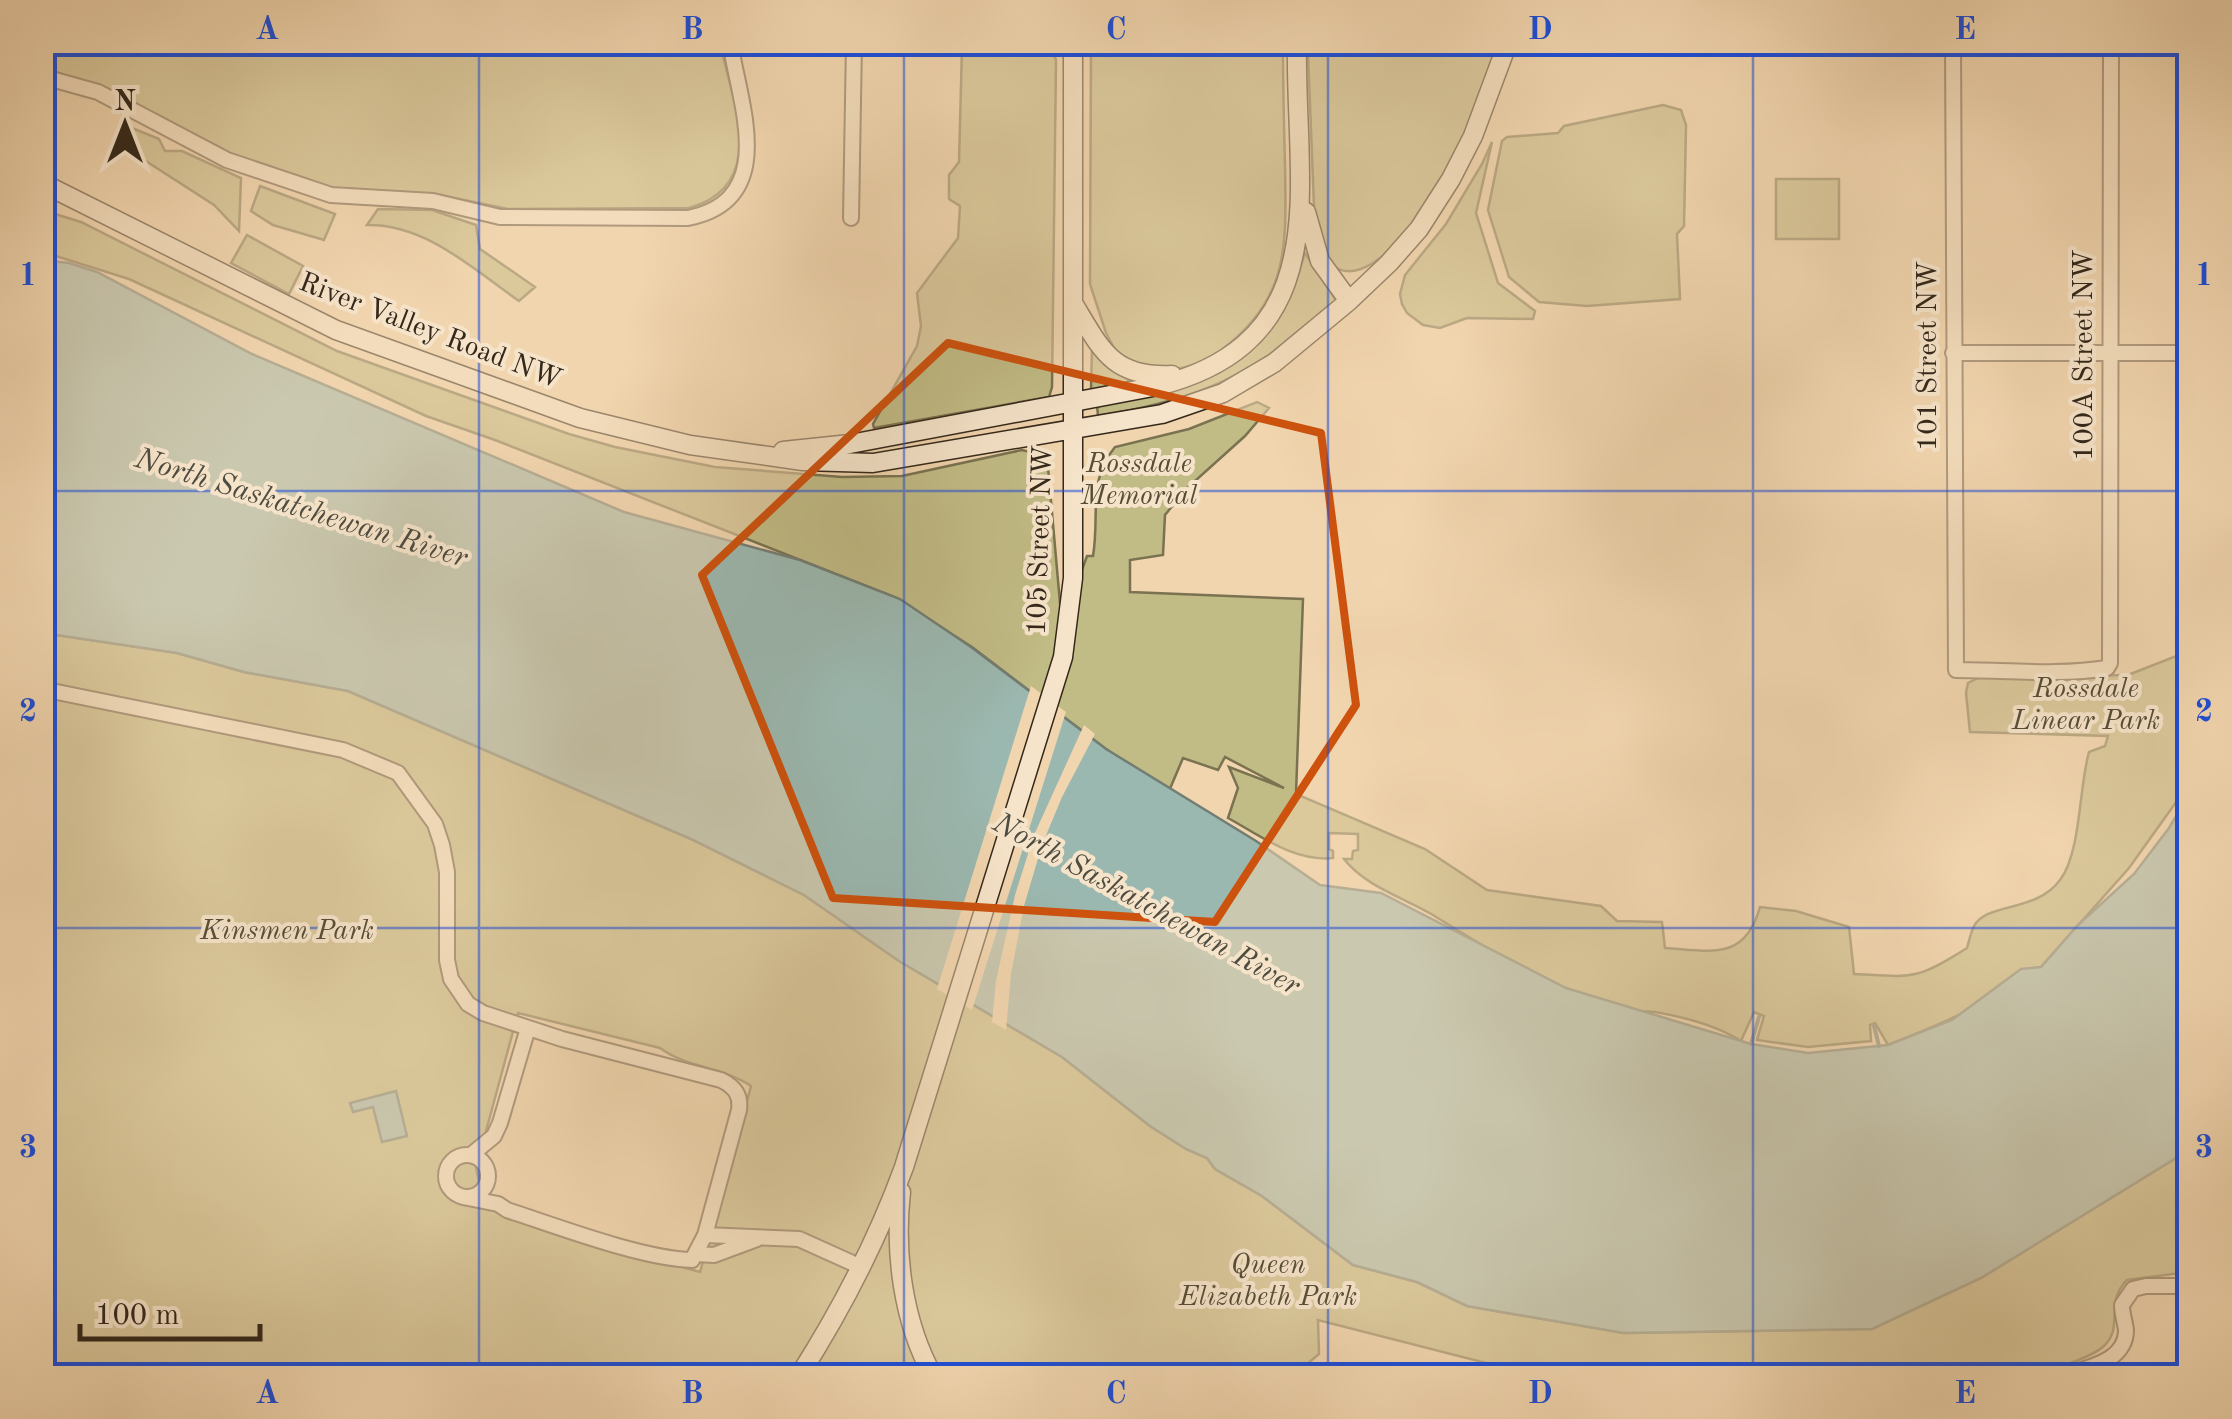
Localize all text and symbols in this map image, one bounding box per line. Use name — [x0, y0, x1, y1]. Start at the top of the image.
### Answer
text: A — [255, 15, 279, 47]
text: B — [681, 15, 703, 47]
text: C — [1105, 15, 1127, 47]
text: D — [1527, 15, 1553, 47]
text: E — [1954, 15, 1976, 47]
north arrow — [75, 75, 175, 175]
text: N — [114, 89, 136, 117]
street label: 100A Street NW — [2071, 249, 2099, 461]
text: 1 — [19, 261, 37, 293]
street label: 101 Street NW — [1915, 261, 1943, 451]
text: 1 — [2195, 261, 2213, 293]
street label: River Valley Road NW — [295, 269, 565, 395]
water label: North Saskatchewan River — [130, 444, 472, 574]
street label: 105 Street NW — [1024, 444, 1058, 635]
park label: Rossdale Memorial — [1080, 451, 1197, 511]
park label: Rossdale Linear Park — [2011, 676, 2160, 736]
text: 2 — [19, 697, 37, 729]
text: 2 — [2195, 697, 2213, 729]
water label: North Saskatchewan River — [987, 808, 1306, 1003]
park label: Kinsmen Park — [199, 918, 374, 946]
text: 3 — [19, 1133, 37, 1165]
text: 3 — [2195, 1133, 2213, 1165]
park label: Queen Elizabeth Park — [1178, 1252, 1357, 1312]
scale bar — [80, 1279, 260, 1341]
text: 100 m — [95, 1301, 179, 1331]
text: A — [255, 1379, 279, 1411]
text: B — [681, 1379, 703, 1411]
text: C — [1105, 1379, 1127, 1411]
text: D — [1527, 1379, 1553, 1411]
text: E — [1954, 1379, 1976, 1411]

